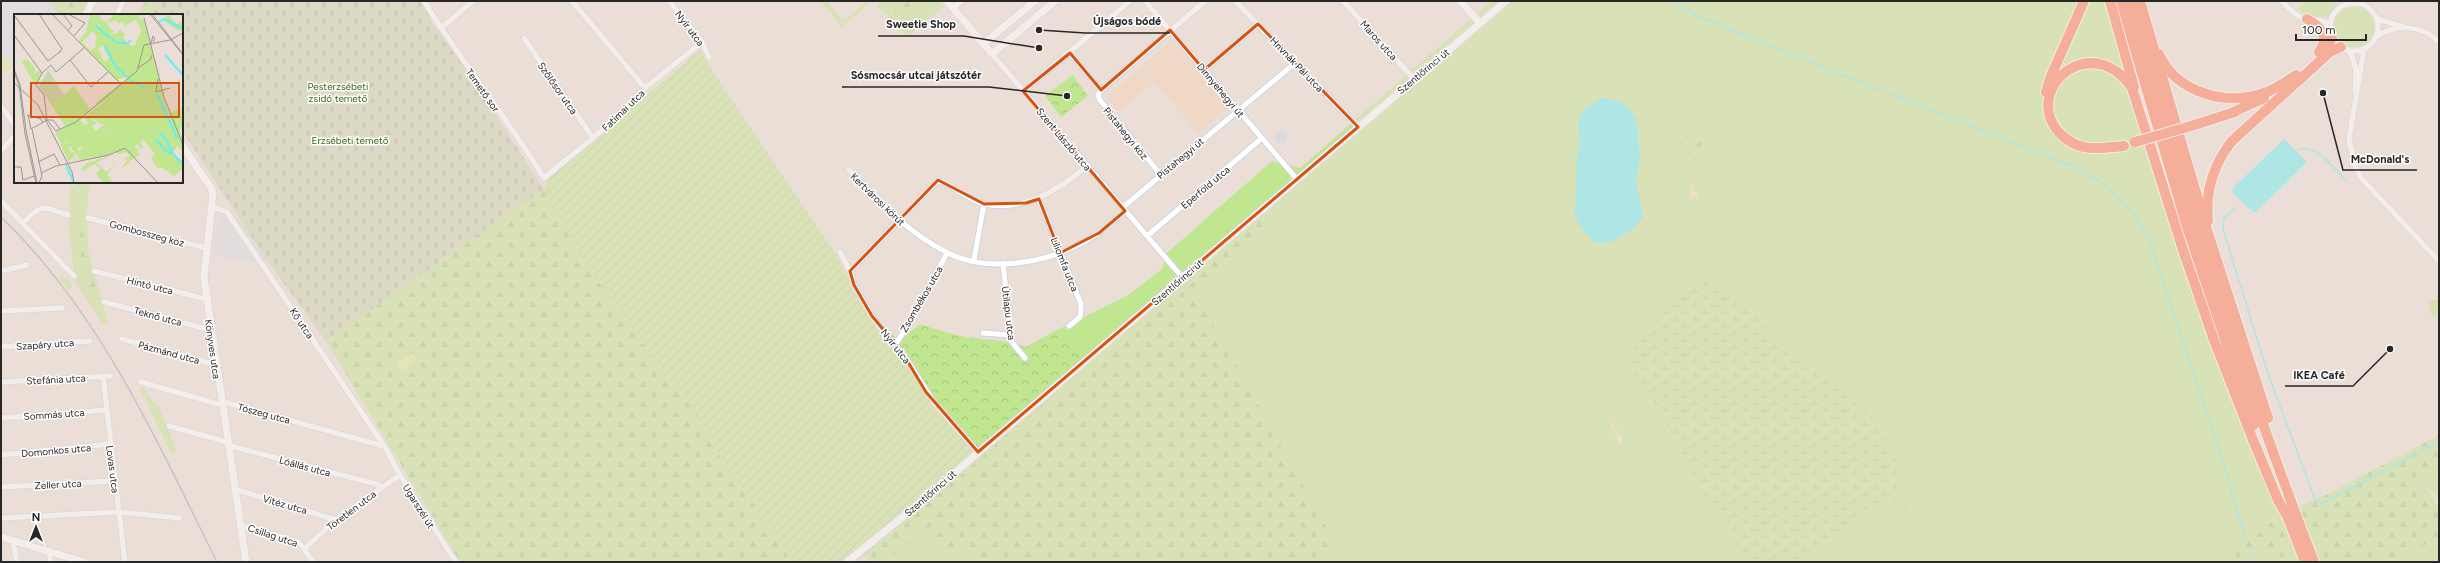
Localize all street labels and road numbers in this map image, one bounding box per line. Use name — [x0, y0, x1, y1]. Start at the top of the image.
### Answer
street label: Nyír utca — [672, 8, 707, 49]
street label: Maros utca — [1357, 18, 1400, 63]
street label: Hrivnák Pál utca — [1267, 34, 1326, 95]
street label: Szentlőrinci út — [1394, 45, 1452, 97]
street label: Szőlősor utca — [535, 60, 580, 117]
street label: Dinnyehegyi út — [1194, 60, 1247, 120]
street label: Temető sor — [463, 66, 503, 115]
street label: Fatimai utca — [599, 87, 648, 134]
street label: Pistahegyi köz — [1100, 104, 1151, 162]
street label: Szent László utca — [1033, 105, 1094, 174]
street label: Pistahegyi út — [1154, 135, 1207, 182]
street label: Eperföld utca — [1178, 163, 1233, 212]
street label: Kertvárosi körút — [848, 170, 908, 229]
street label: Gombosszeg köz — [108, 217, 186, 250]
street label: Liliomfa utca — [1048, 235, 1081, 293]
street label: Szentlőrinci út — [1149, 256, 1206, 309]
street label: Zsombékos utca — [897, 264, 946, 335]
street label: Hintó utca — [125, 273, 174, 298]
street label: Útilapu utca — [999, 285, 1018, 341]
street label: Teknő utca — [133, 304, 183, 329]
street label: Kő utca — [287, 305, 317, 341]
street label: Könyves utca — [202, 318, 223, 380]
street label: Nyír utca — [878, 326, 913, 366]
street label: Szapáry utca — [16, 336, 74, 353]
street label: Pázmánd utca — [137, 338, 201, 367]
street label: Stefánia utca — [26, 371, 86, 388]
street label: Tószeg utca — [236, 400, 292, 427]
street label: Sommás utca — [23, 406, 85, 423]
street label: Domonkos utca — [21, 441, 92, 460]
street label: Lovas utca — [103, 444, 122, 494]
street label: Lóállás utca — [278, 453, 332, 480]
street label: Szentlőrinci út — [902, 467, 959, 520]
street label: Zeller utca — [34, 477, 82, 492]
street label: Ugarszél út — [400, 481, 438, 531]
street label: Töretlen utca — [324, 487, 379, 533]
street label: Vitéz utca — [261, 492, 309, 517]
street label: Csillag utca — [246, 521, 300, 550]

